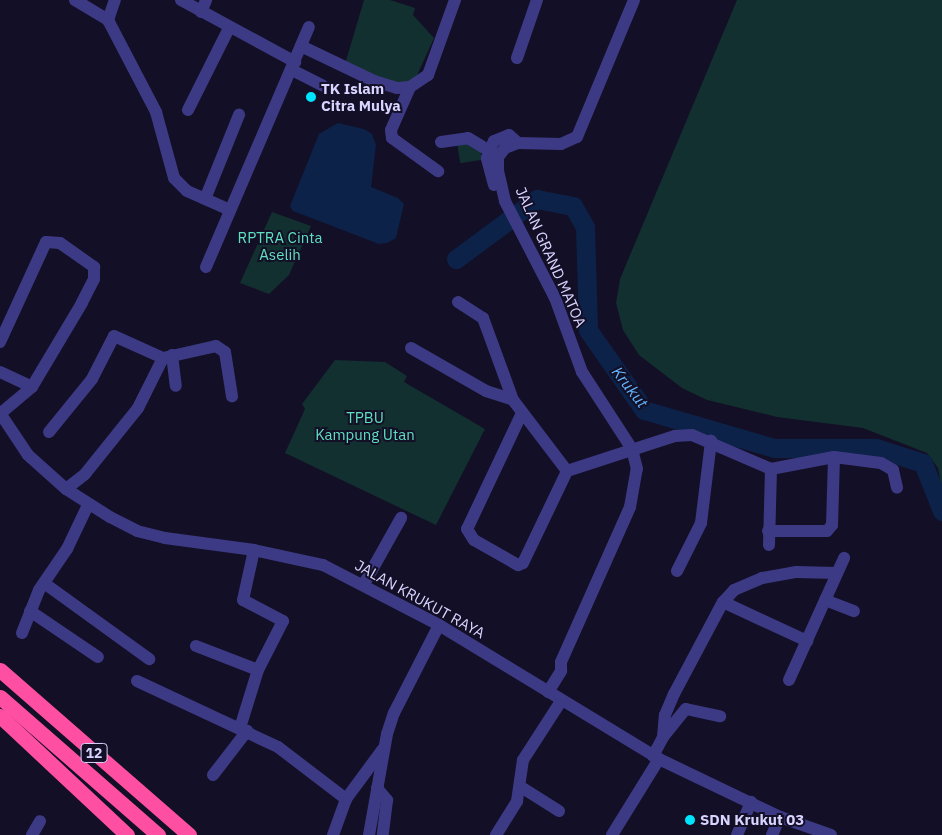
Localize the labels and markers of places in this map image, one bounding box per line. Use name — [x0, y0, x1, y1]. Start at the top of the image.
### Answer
place label: TK Islam Citra Mulya — [321, 79, 401, 114]
marker: TK Islam Citra Mulya — [305, 91, 317, 103]
place label: SDN Krukut 03 — [700, 811, 804, 829]
marker: SDN Krukut 03 — [684, 814, 696, 826]

